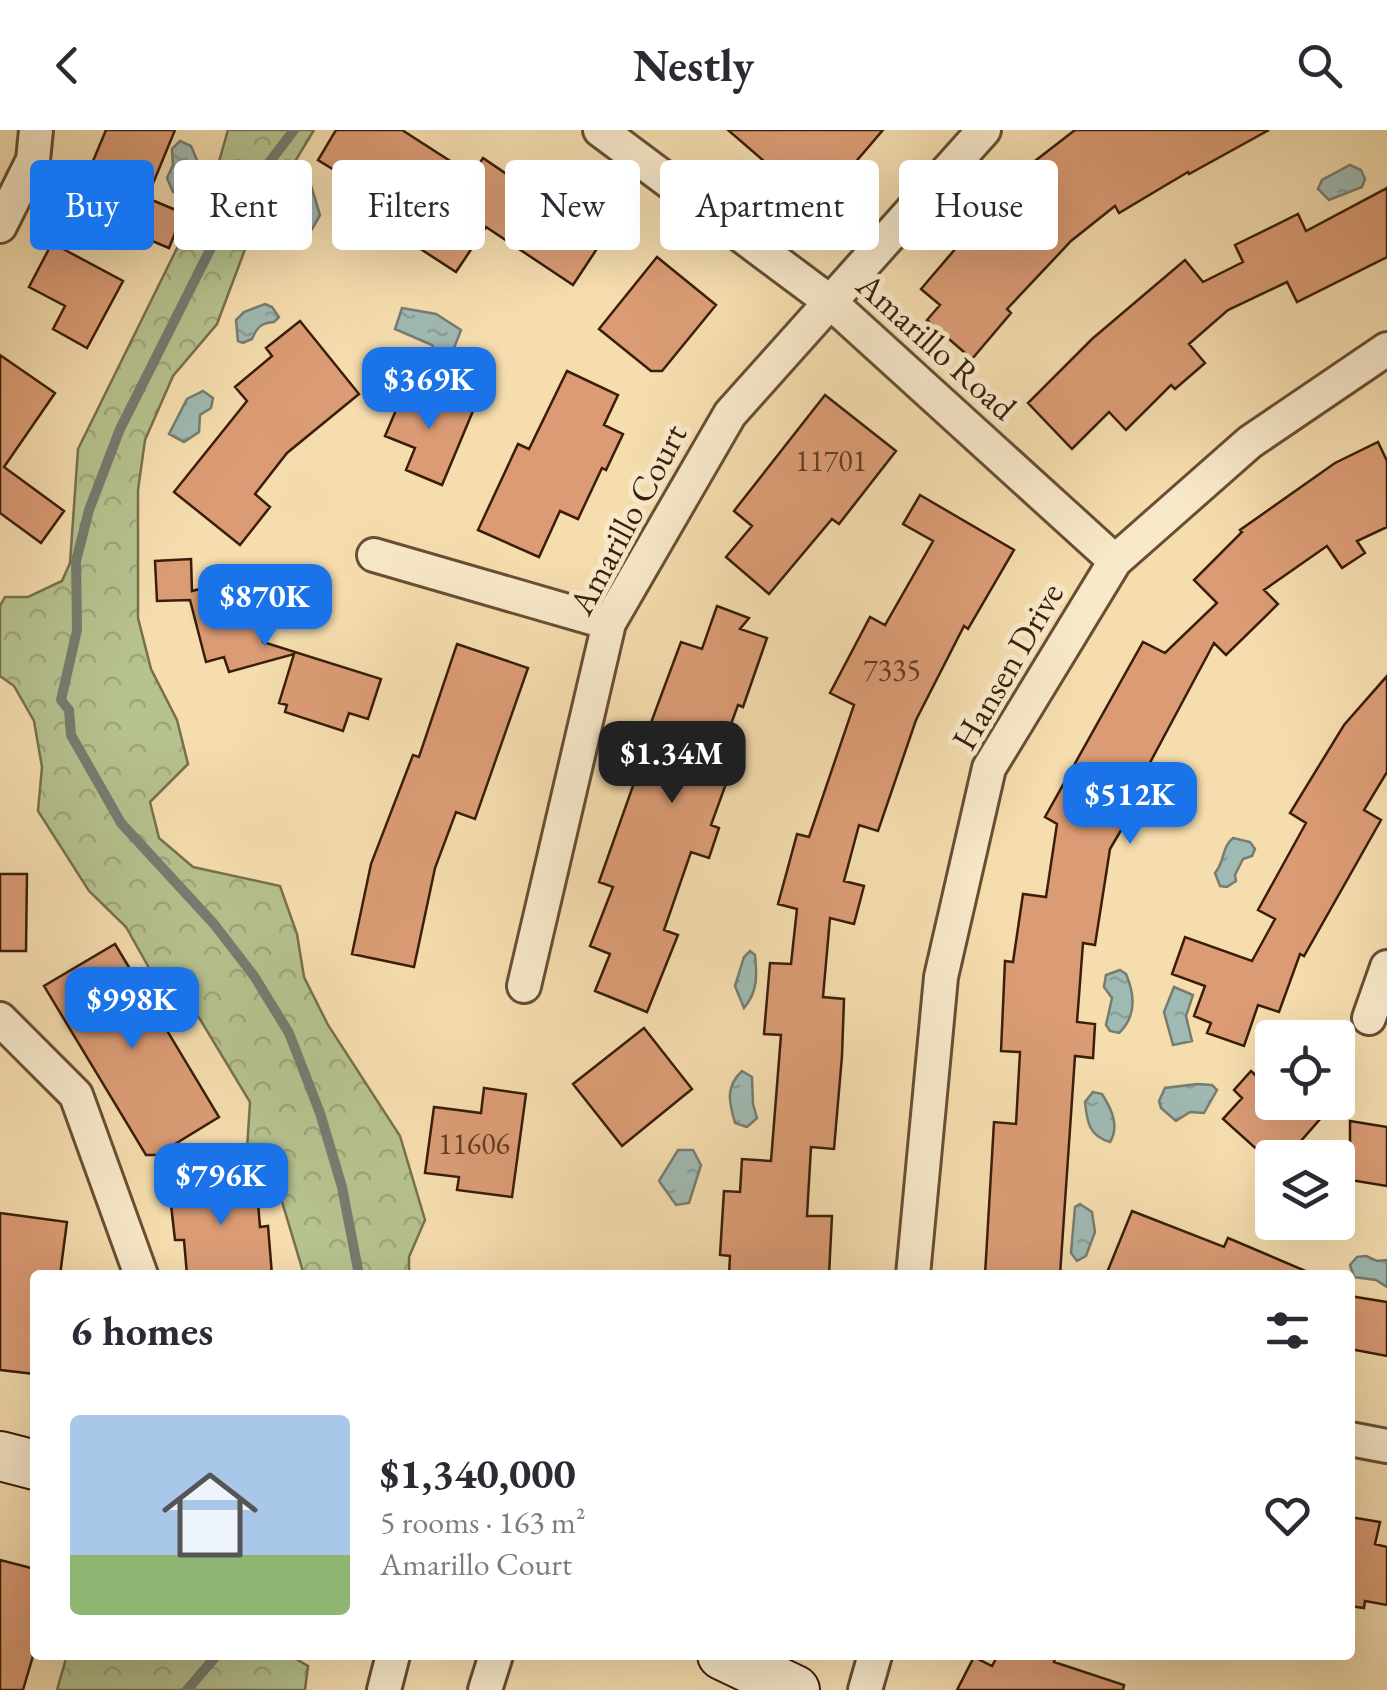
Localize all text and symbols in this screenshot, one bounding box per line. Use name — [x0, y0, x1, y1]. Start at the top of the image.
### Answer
text: Nestly — [633, 36, 754, 94]
icon: back — [40, 38, 95, 93]
icon: search — [1292, 38, 1347, 93]
chip: Buy — [30, 160, 154, 250]
chip: Rent — [174, 160, 312, 250]
chip: Filters — [332, 160, 485, 250]
chip: New — [505, 160, 640, 250]
chip: Apartment — [660, 160, 879, 250]
chip: House — [899, 160, 1058, 250]
street label: Amarillo Road — [847, 262, 1027, 430]
pin: $369K — [359, 347, 499, 432]
text: $369K — [384, 358, 474, 400]
street label: Amarillo Court — [557, 416, 696, 623]
house number: 11701 — [795, 441, 867, 480]
pin: $870K — [195, 564, 335, 649]
street label: Hansen Drive — [941, 574, 1073, 758]
text: $870K — [220, 575, 310, 617]
house number: 7335 — [863, 650, 921, 689]
pin: $1.34M — [591, 721, 753, 806]
text: $1.34M — [621, 732, 723, 774]
pin: $512K — [1060, 762, 1200, 847]
text: $512K — [1085, 773, 1175, 815]
pin: $998K — [62, 967, 202, 1052]
text: $998K — [87, 978, 177, 1020]
map controls — [1255, 1020, 1355, 1240]
button: locate — [1255, 1020, 1355, 1120]
house number: 11606 — [438, 1124, 510, 1163]
button: layers — [1255, 1140, 1355, 1240]
pin: $796K — [151, 1143, 291, 1228]
text: $796K — [176, 1154, 266, 1196]
text: 6 homes — [70, 1303, 213, 1358]
icon: filters — [1260, 1303, 1315, 1358]
text: $1,340,000 — [380, 1446, 576, 1501]
icon: home — [150, 1455, 270, 1575]
icon: heart — [1260, 1488, 1315, 1543]
text: 5 rooms · 163 m² — [380, 1501, 586, 1543]
text: Amarillo Court — [380, 1543, 572, 1585]

